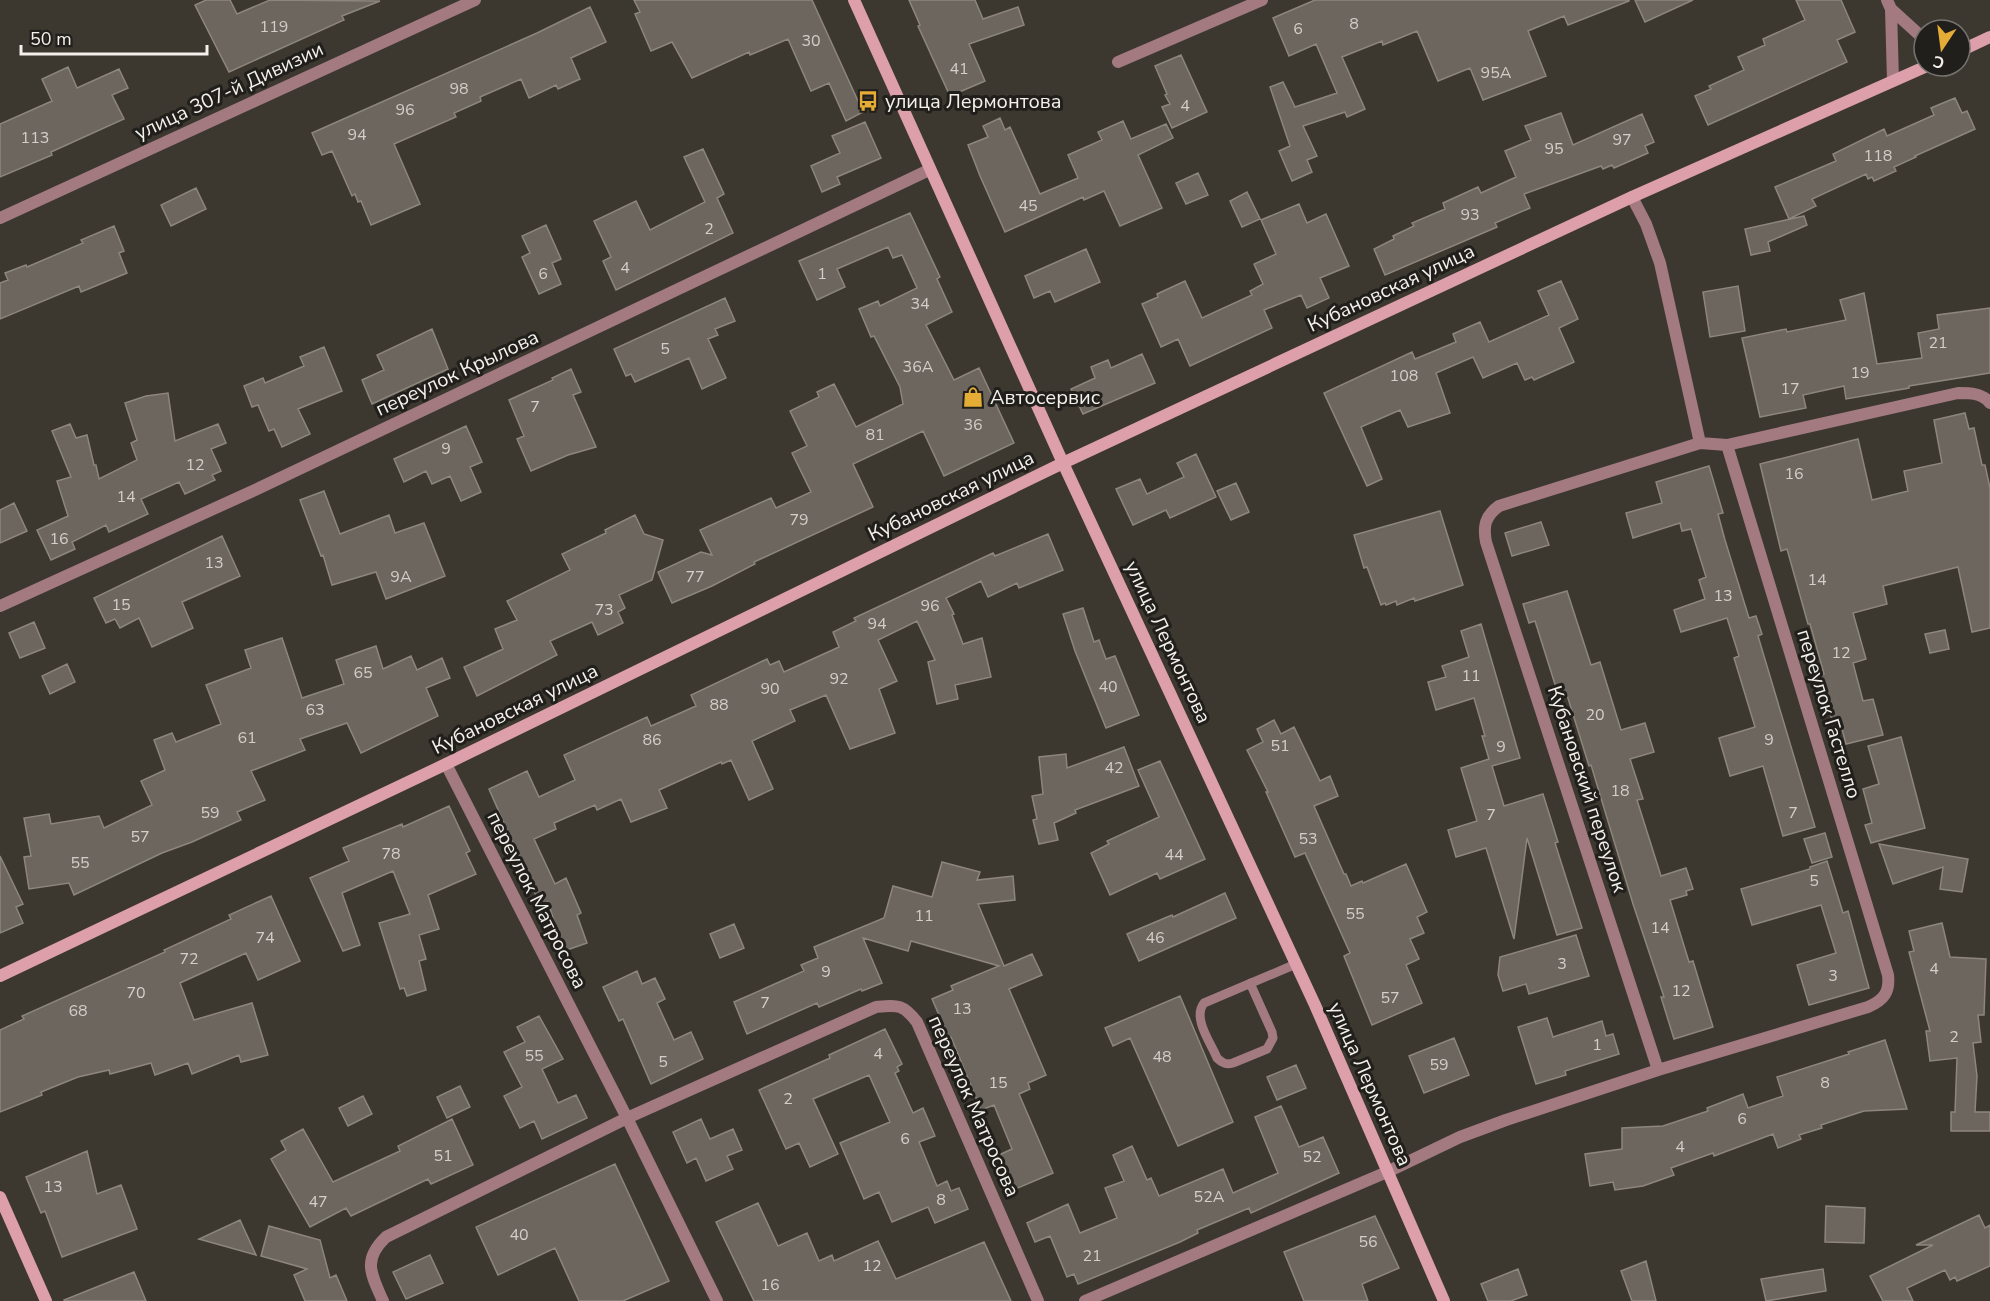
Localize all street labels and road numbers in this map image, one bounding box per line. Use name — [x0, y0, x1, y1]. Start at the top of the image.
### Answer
street label: улица 307-й Дивизии — [130, 35, 328, 147]
street label: Кубановская улица — [1303, 237, 1479, 339]
street label: переулок Крылова — [371, 323, 543, 423]
street label: Кубановская улица — [864, 444, 1038, 548]
street label: улица Лермонтова — [1118, 556, 1218, 728]
street label: переулок Гастелло — [1790, 626, 1868, 802]
street label: Кубановская улица — [428, 657, 602, 761]
street label: Кубановский переулок — [1541, 682, 1633, 896]
street label: переулок Матросова — [481, 807, 593, 993]
street label: улица Лермонтова — [1322, 998, 1418, 1170]
street label: переулок Матросова — [922, 1011, 1026, 1201]

